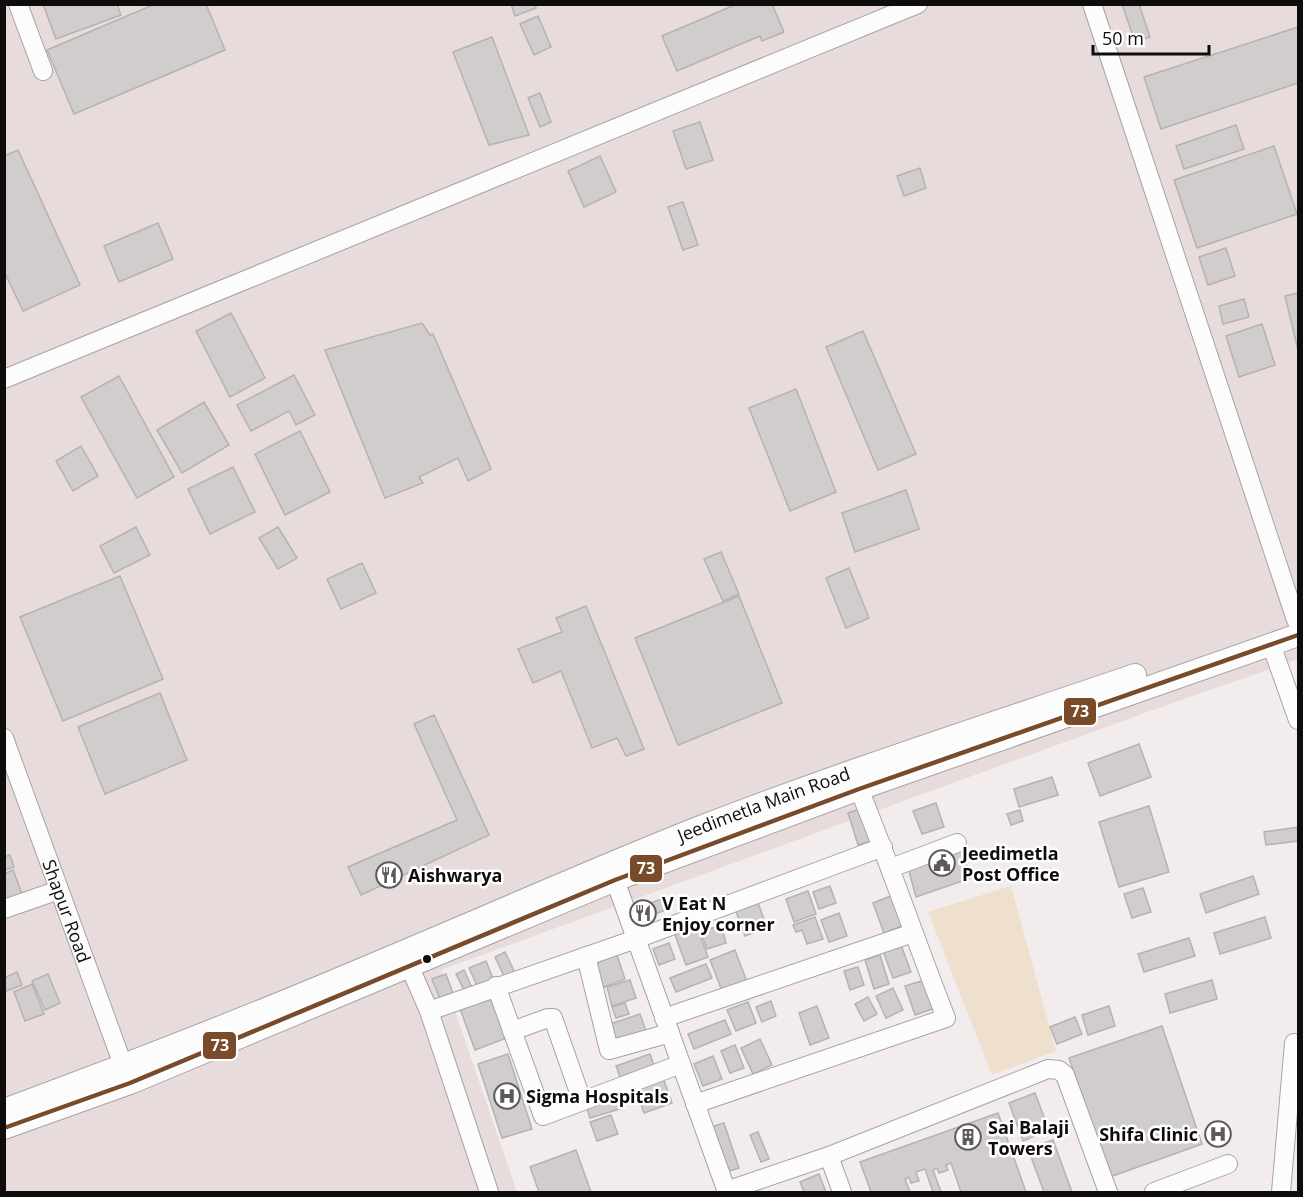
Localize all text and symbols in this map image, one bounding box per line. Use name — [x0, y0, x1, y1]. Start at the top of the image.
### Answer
scale bar — [1093, 18, 1208, 56]
text: 50 m — [1102, 26, 1144, 50]
line badge: 73 — [1063, 697, 1097, 726]
text: 73 — [1071, 700, 1089, 722]
street label: Jeedimetla Main Road — [672, 761, 853, 848]
place label: Jeedimetla Post Office — [960, 841, 1060, 886]
public building icon: Jeedimetla Post Office — [927, 848, 957, 878]
line badge: 73 — [629, 854, 663, 883]
street label: Shapur Road — [37, 856, 97, 966]
text: 73 — [637, 857, 655, 879]
restaurant icon: Aishwarya — [374, 860, 404, 890]
place label: Aishwarya — [408, 863, 502, 887]
place label: V Eat N Enjoy corner — [662, 891, 775, 936]
restaurant icon: V Eat N Enjoy corner — [628, 898, 658, 928]
unlabelled marker — [421, 953, 433, 965]
line badge: 73 — [202, 1031, 237, 1060]
text: 73 — [211, 1034, 229, 1056]
hospital icon: Sigma Hospitals — [492, 1081, 522, 1111]
place label: Sigma Hospitals — [526, 1084, 669, 1108]
place label: Sai Balaji Towers — [988, 1115, 1069, 1160]
hospital icon: Shifa Clinic — [1203, 1119, 1233, 1149]
building icon: Sai Balaji Towers — [953, 1122, 983, 1152]
place label: Shifa Clinic — [1099, 1122, 1198, 1146]

